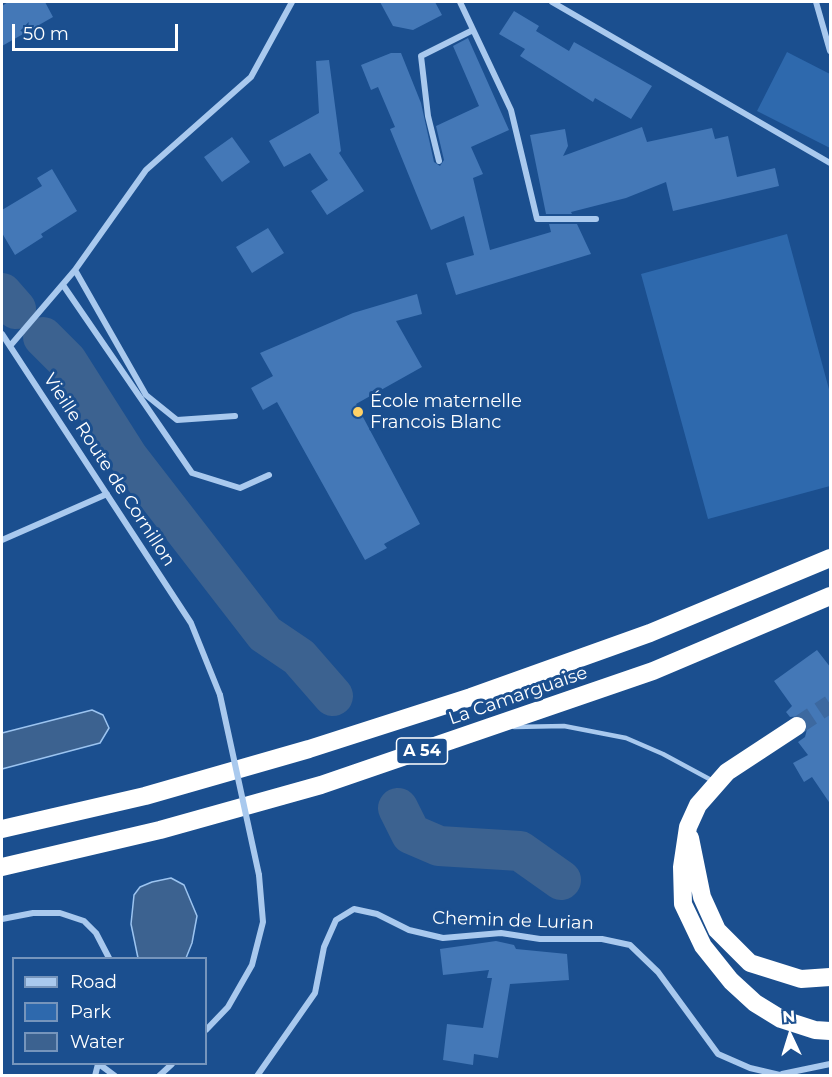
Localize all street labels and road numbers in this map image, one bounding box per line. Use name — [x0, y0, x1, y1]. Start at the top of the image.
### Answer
street label: Vieille Route de Cornillon — [38, 369, 180, 571]
street label: La Camarguaise — [446, 662, 590, 730]
road number: A 54 — [396, 738, 448, 764]
street label: Chemin de Lurian — [432, 907, 594, 935]

